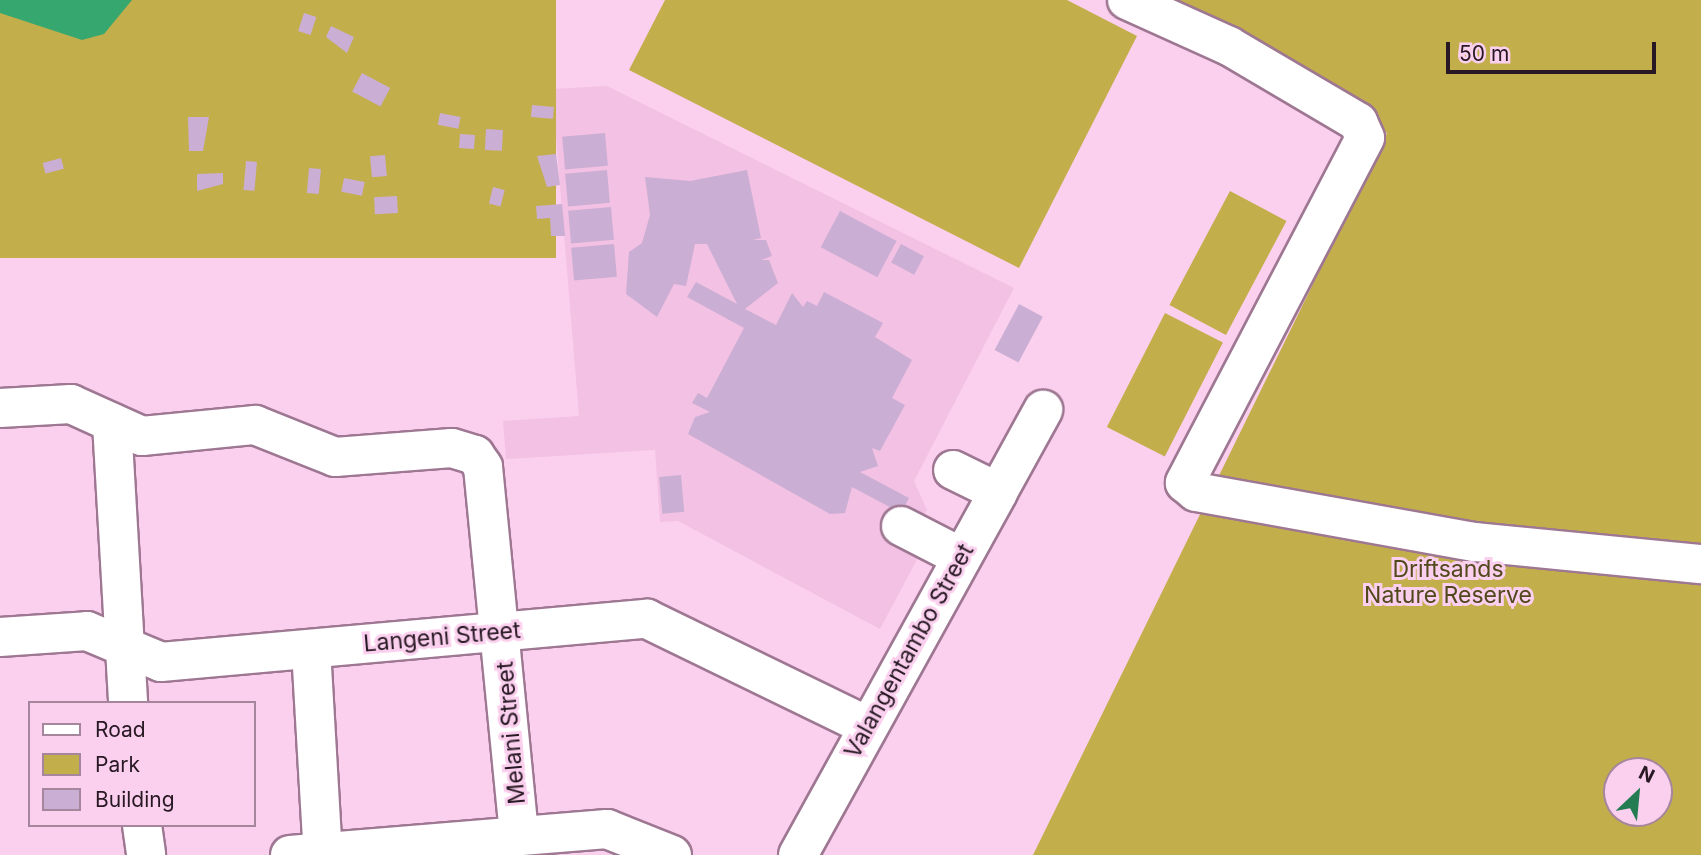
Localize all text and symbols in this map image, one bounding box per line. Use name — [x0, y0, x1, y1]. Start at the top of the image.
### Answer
scale bar — [1449, 28, 1659, 72]
text: 50 m — [1459, 41, 1509, 66]
street label: Valangentambo Street — [839, 539, 979, 763]
park label: Driftsands Nature Reserve — [1364, 555, 1532, 609]
street label: Langeni Street — [362, 616, 522, 658]
street label: Melani Street — [491, 660, 531, 806]
legend — [28, 701, 256, 827]
text: Road — [95, 717, 146, 742]
text: Park — [95, 752, 140, 777]
north arrow — [1603, 757, 1673, 827]
text: N — [1635, 761, 1658, 788]
text: Building — [95, 787, 175, 812]

